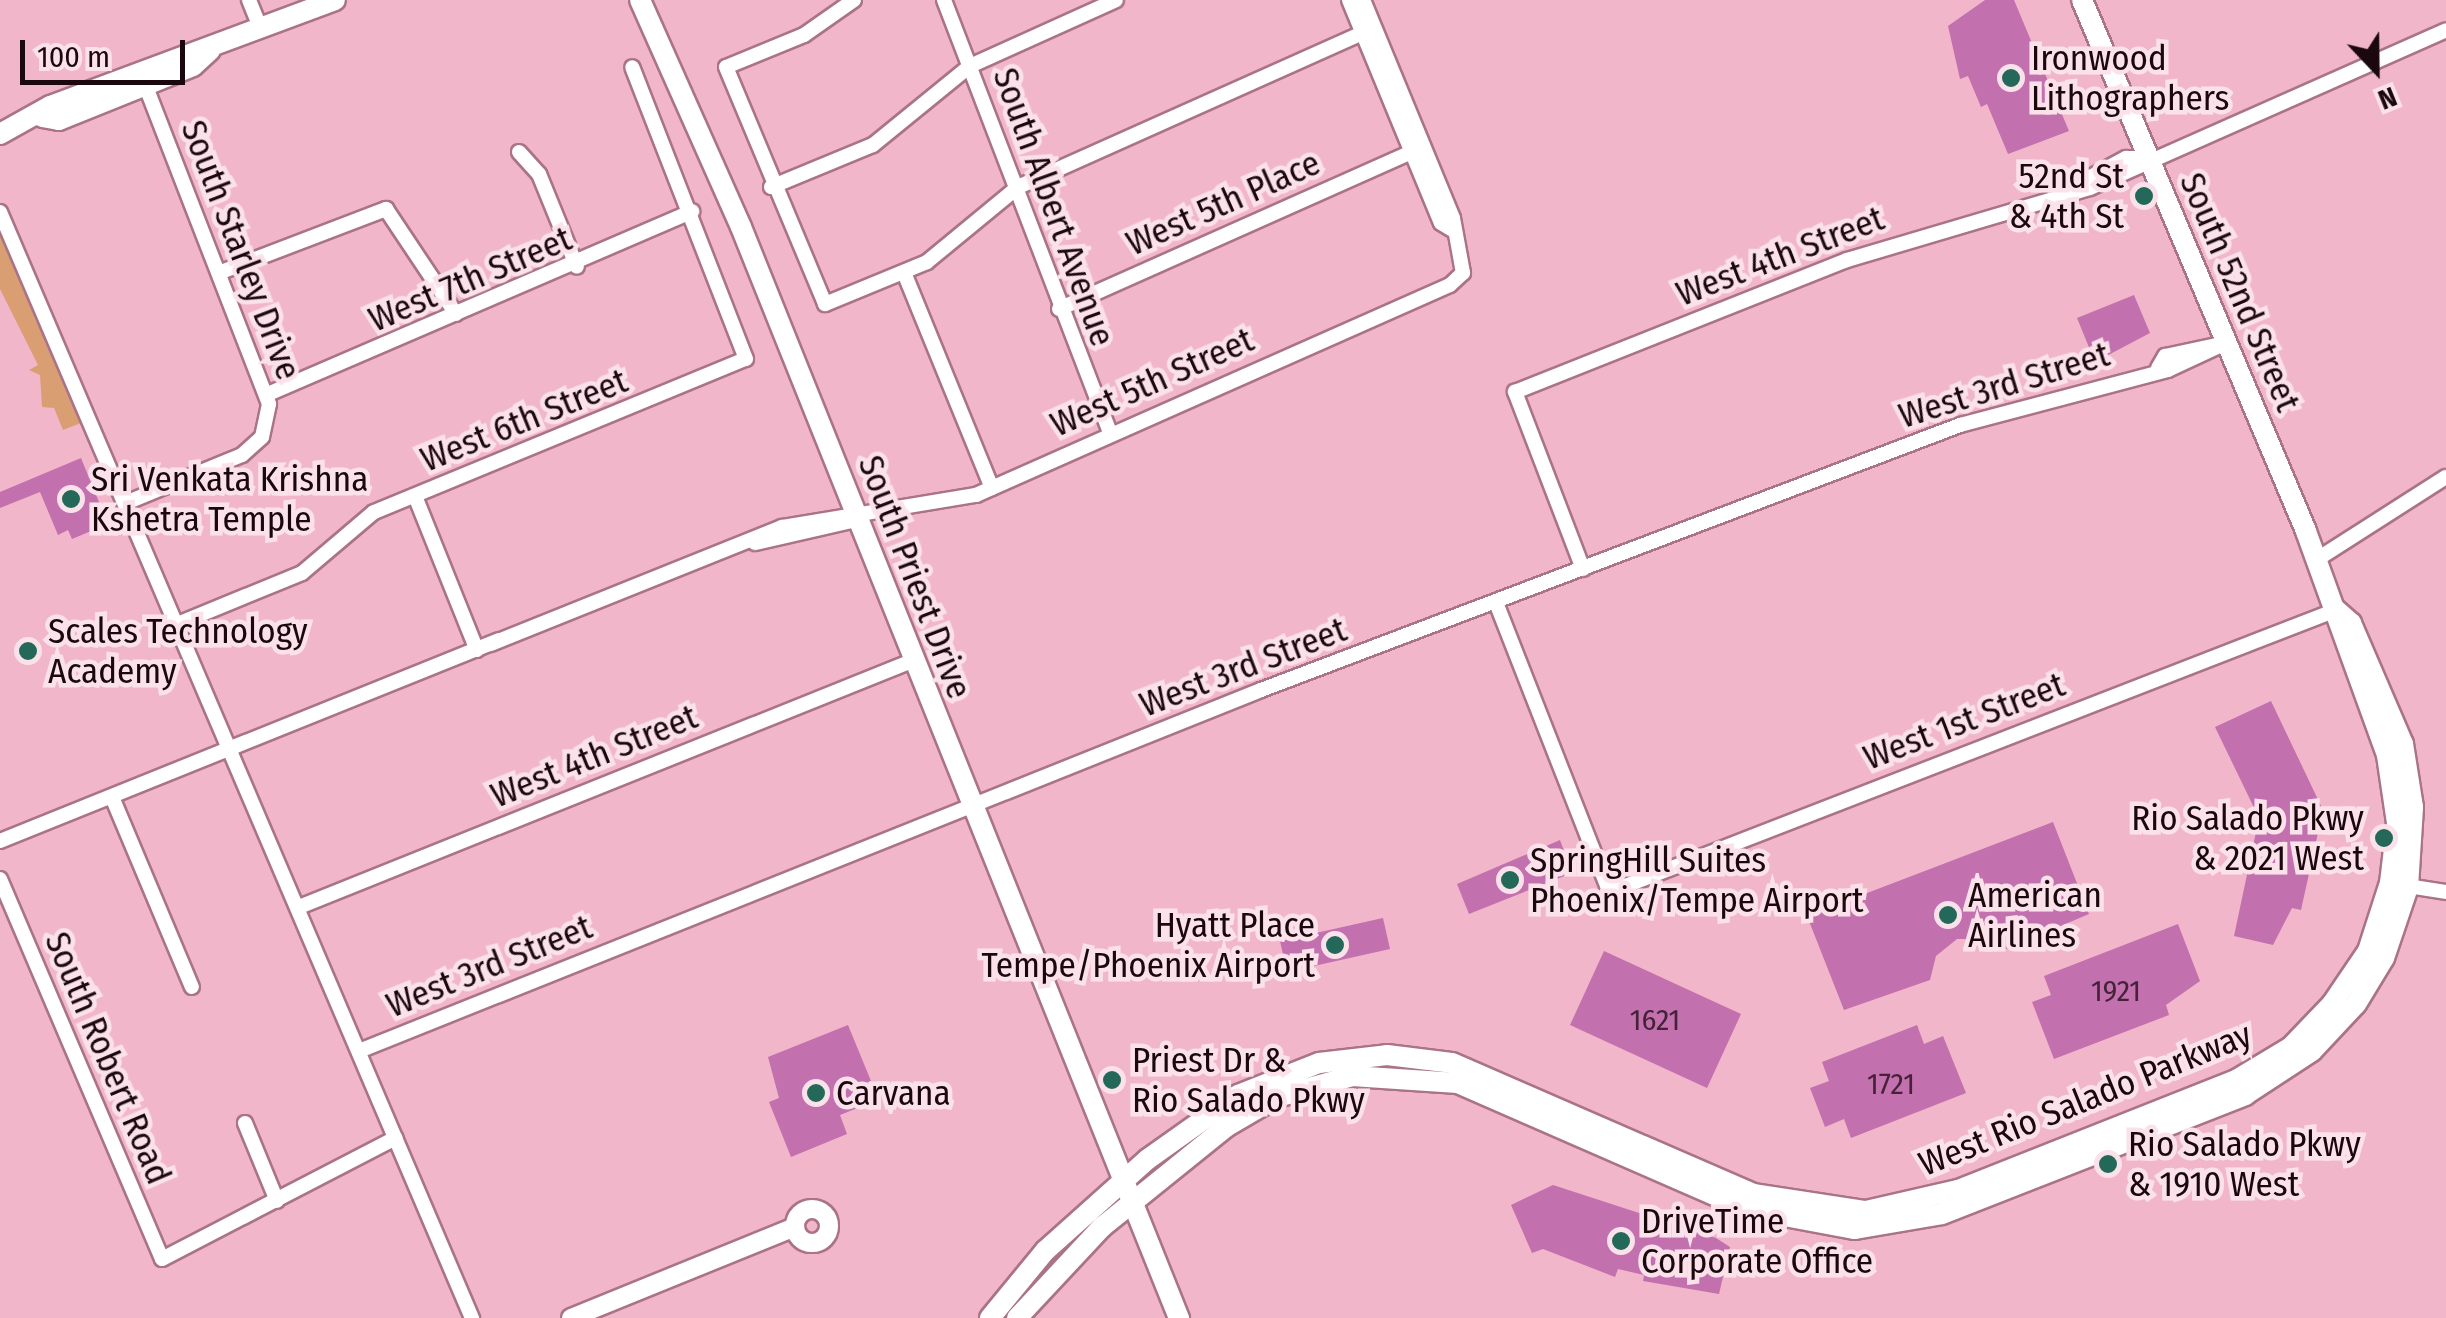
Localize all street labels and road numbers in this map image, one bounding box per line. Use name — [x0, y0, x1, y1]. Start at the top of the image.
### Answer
street label: South Albert Avenue — [984, 62, 1124, 352]
street label: South Starley Drive — [172, 114, 310, 386]
street label: West 5th Place — [1120, 142, 1326, 264]
street label: South 52nd Street — [2171, 167, 2309, 417]
street label: West 4th Street — [1670, 197, 1890, 315]
street label: West 7th Street — [362, 217, 578, 341]
street label: West 5th Street — [1044, 319, 1260, 445]
street label: West 3rd Street — [1894, 333, 2114, 437]
street label: West 6th Street — [414, 359, 634, 481]
street label: South Priest Drive — [849, 450, 981, 704]
street label: West 3rd Street — [1134, 608, 1352, 726]
street label: West 1st Street — [1857, 663, 2071, 779]
street label: West 4th Street — [485, 696, 703, 816]
street label: West 3rd Street — [380, 906, 598, 1026]
street label: South Robert Road — [36, 926, 180, 1190]
street label: West Rio Salado Parkway — [1913, 1013, 2257, 1185]

